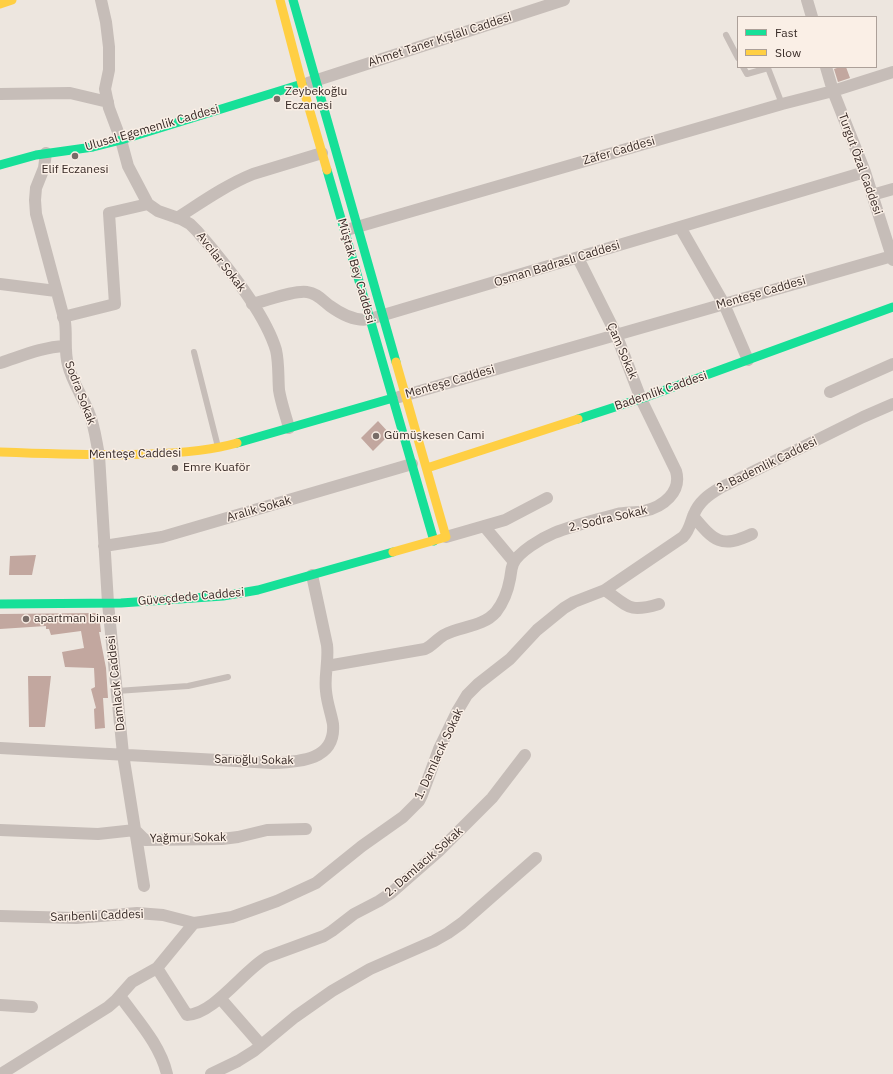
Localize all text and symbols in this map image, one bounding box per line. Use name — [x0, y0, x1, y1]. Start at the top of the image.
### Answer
street label: Ahmet Taner Kışlalı Caddesi — [366, 10, 514, 70]
legend — [737, 16, 877, 68]
text: Fast — [775, 25, 798, 40]
text: Slow — [775, 45, 801, 60]
place label: Zeybekoğlu Eczanesi — [285, 85, 347, 113]
marker: Zeybekoğlu Eczanesi — [272, 94, 282, 104]
street label: Ulusal Egemenlik Caddesi — [83, 102, 221, 154]
street label: Turgut Özal Caddesi — [835, 111, 885, 217]
street label: Zafer Caddesi — [581, 134, 657, 168]
marker: Elif Eczanesi — [70, 151, 80, 161]
place label: Elif Eczanesi — [41, 163, 109, 177]
street label: Müştak Bey Caddesi — [334, 217, 378, 325]
street label: Avcılar Sokak — [193, 229, 249, 295]
street label: Osman Badraslı Caddesi — [492, 238, 622, 290]
street label: Menteşe Caddesi — [715, 273, 807, 313]
street label: Çam Sokak — [604, 321, 640, 381]
street label: Sodra Sokak — [61, 359, 99, 427]
street label: Menteşe Caddesi — [404, 362, 496, 402]
street label: Bademlik Caddesi — [613, 368, 709, 414]
place label: Gümüşkesen Cami — [384, 429, 484, 443]
marker: Gümüşkesen Cami — [371, 431, 381, 441]
street label: 3. Bademlik Caddesi — [714, 434, 820, 496]
street label: Menteşe Caddesi — [89, 446, 181, 462]
place label: Emre Kuaför — [183, 461, 250, 475]
marker: Emre Kuaför — [170, 463, 180, 473]
street label: Aralık Sokak — [225, 493, 293, 525]
street label: 2. Sodra Sokak — [567, 503, 649, 535]
street label: Güveçdede Caddesi — [137, 585, 245, 609]
place label: apartman binası — [34, 612, 121, 626]
marker: apartman binası — [21, 614, 31, 624]
street label: Damlacık Caddesi — [104, 635, 128, 731]
street label: 1. Damlacık Sokak — [412, 706, 466, 802]
street label: Sarıoğlu Sokak — [214, 752, 294, 768]
street label: 2. Damlacık Sokak — [382, 824, 466, 900]
street label: Yağmur Sokak — [150, 830, 226, 846]
street label: Sarıbenli Caddesi — [50, 907, 144, 925]

